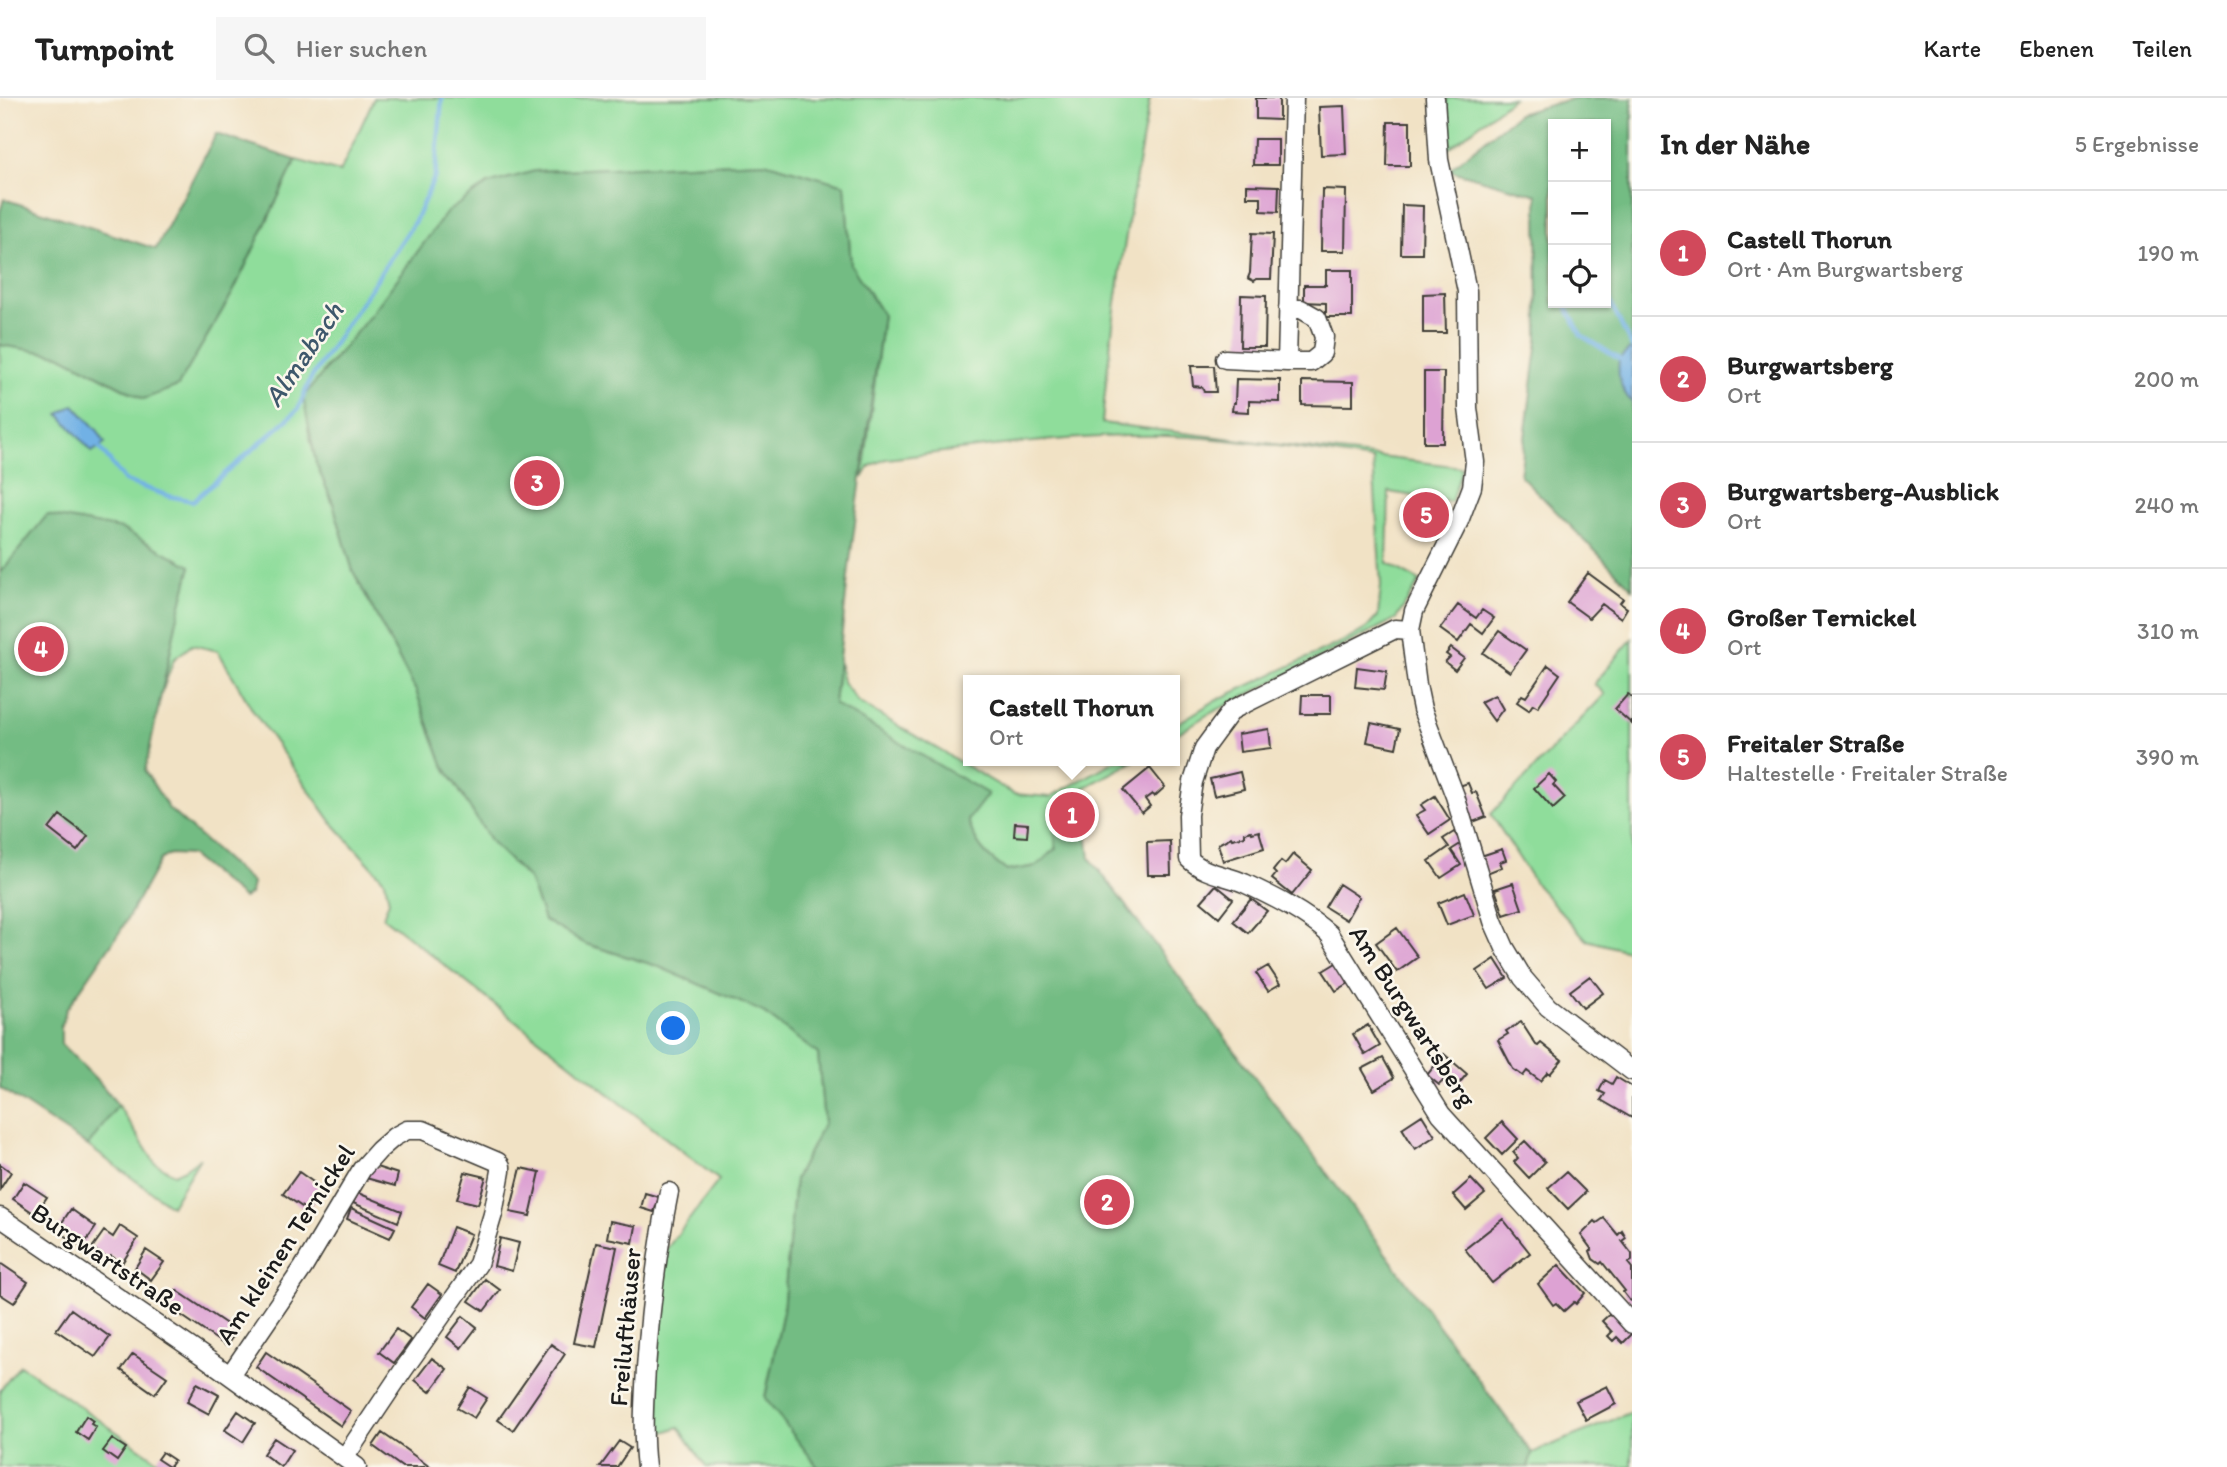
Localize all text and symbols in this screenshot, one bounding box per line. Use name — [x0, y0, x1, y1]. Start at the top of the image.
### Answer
search box — [216, 17, 706, 80]
text: Turnpoint — [35, 29, 174, 68]
icon: search — [240, 29, 278, 67]
text: Hier suchen — [296, 32, 427, 64]
text: Karte — [1923, 34, 1981, 63]
text: Ebenen — [2019, 34, 2094, 63]
text: Teilen — [2132, 34, 2192, 63]
map controls — [1548, 119, 1611, 308]
button: + — [1548, 119, 1611, 182]
text: In der Nähe — [1660, 125, 1810, 162]
text: 5 Ergebnisse — [2075, 130, 2199, 158]
button: − — [1548, 182, 1611, 245]
text: Castell Thorun — [1727, 223, 1892, 255]
text: 1 — [1678, 239, 1688, 267]
text: 190 m — [2138, 239, 2199, 267]
button: locate — [1548, 245, 1611, 308]
text: Ort · Am Burgwartsberg — [1727, 255, 1963, 283]
water label: Almabach — [256, 295, 351, 413]
text: Burgwartsberg — [1727, 349, 1893, 381]
text: 2 — [1677, 365, 1689, 393]
text: 200 m — [2134, 365, 2199, 393]
text: Ort — [1727, 381, 1761, 409]
pin: 3 — [514, 457, 560, 509]
text: Burgwartsberg-Ausblick — [1727, 475, 1999, 507]
pin: 5 — [1403, 489, 1449, 541]
text: 3 — [1677, 491, 1689, 519]
text: 240 m — [2134, 491, 2199, 519]
text: Ort — [1727, 507, 1761, 535]
text: Großer Ternickel — [1727, 601, 1916, 633]
text: 4 — [1676, 617, 1690, 645]
text: 310 m — [2137, 617, 2199, 645]
pin: 4 — [18, 623, 64, 675]
text: Ort — [1727, 633, 1761, 661]
popup — [963, 675, 1180, 766]
text: Castell Thorun — [989, 691, 1154, 723]
text: Ort — [989, 723, 1023, 751]
text: Freitaler Straße — [1727, 727, 1905, 759]
text: 5 — [1677, 743, 1689, 771]
text: 390 m — [2136, 743, 2199, 771]
text: Haltestelle · Freitaler Straße — [1727, 759, 2008, 787]
pin: 1 — [1049, 789, 1095, 841]
street label: Am Burgwartsberg — [1342, 919, 1484, 1113]
your location — [656, 1011, 690, 1045]
street label: Am kleinen Ternickel — [208, 1138, 362, 1350]
pin: 2 — [1084, 1176, 1130, 1228]
street label: Burgwartstraße — [25, 1196, 191, 1322]
street label: Freilufthäuser — [602, 1246, 648, 1408]

